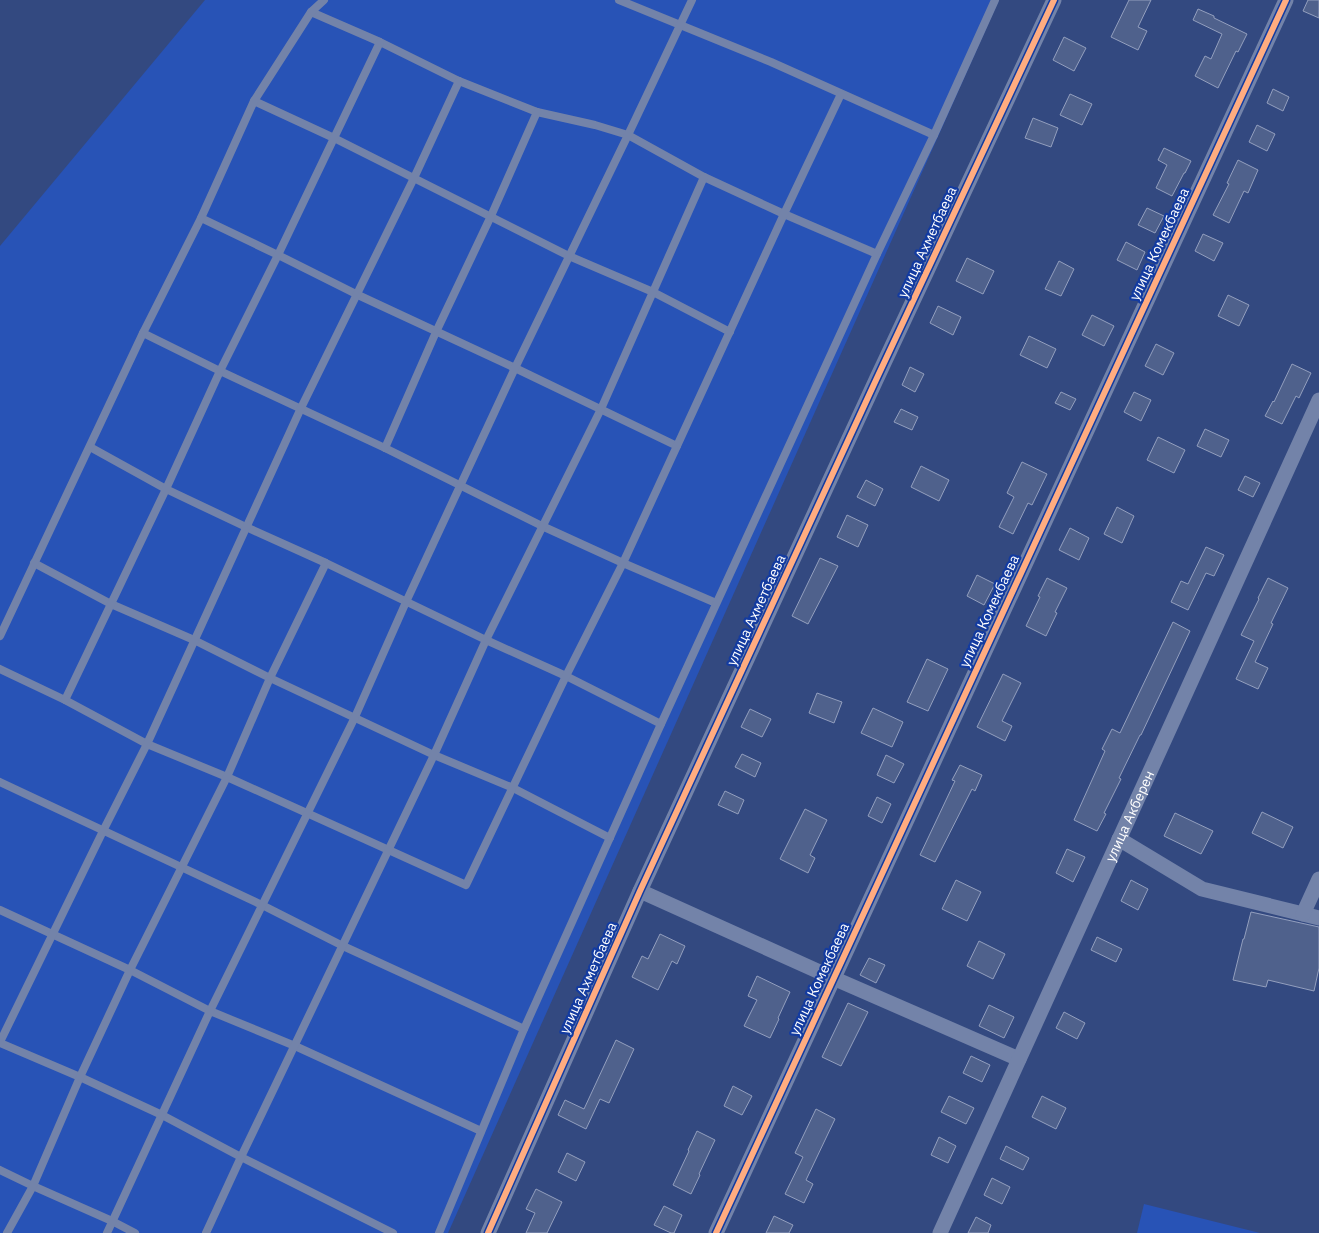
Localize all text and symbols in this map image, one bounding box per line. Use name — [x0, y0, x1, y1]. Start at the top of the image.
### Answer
street label: улица Ахметбаева — [893, 183, 961, 300]
street label: улица Комекбаева — [1125, 184, 1193, 303]
street label: улица Ахметбаева — [722, 551, 790, 668]
street label: улица Комекбаева — [955, 551, 1023, 670]
street label: улица Акберен — [1101, 768, 1158, 865]
street label: улица Ахметбаева — [555, 919, 621, 1037]
street label: улица Комекбаева — [785, 919, 853, 1038]

